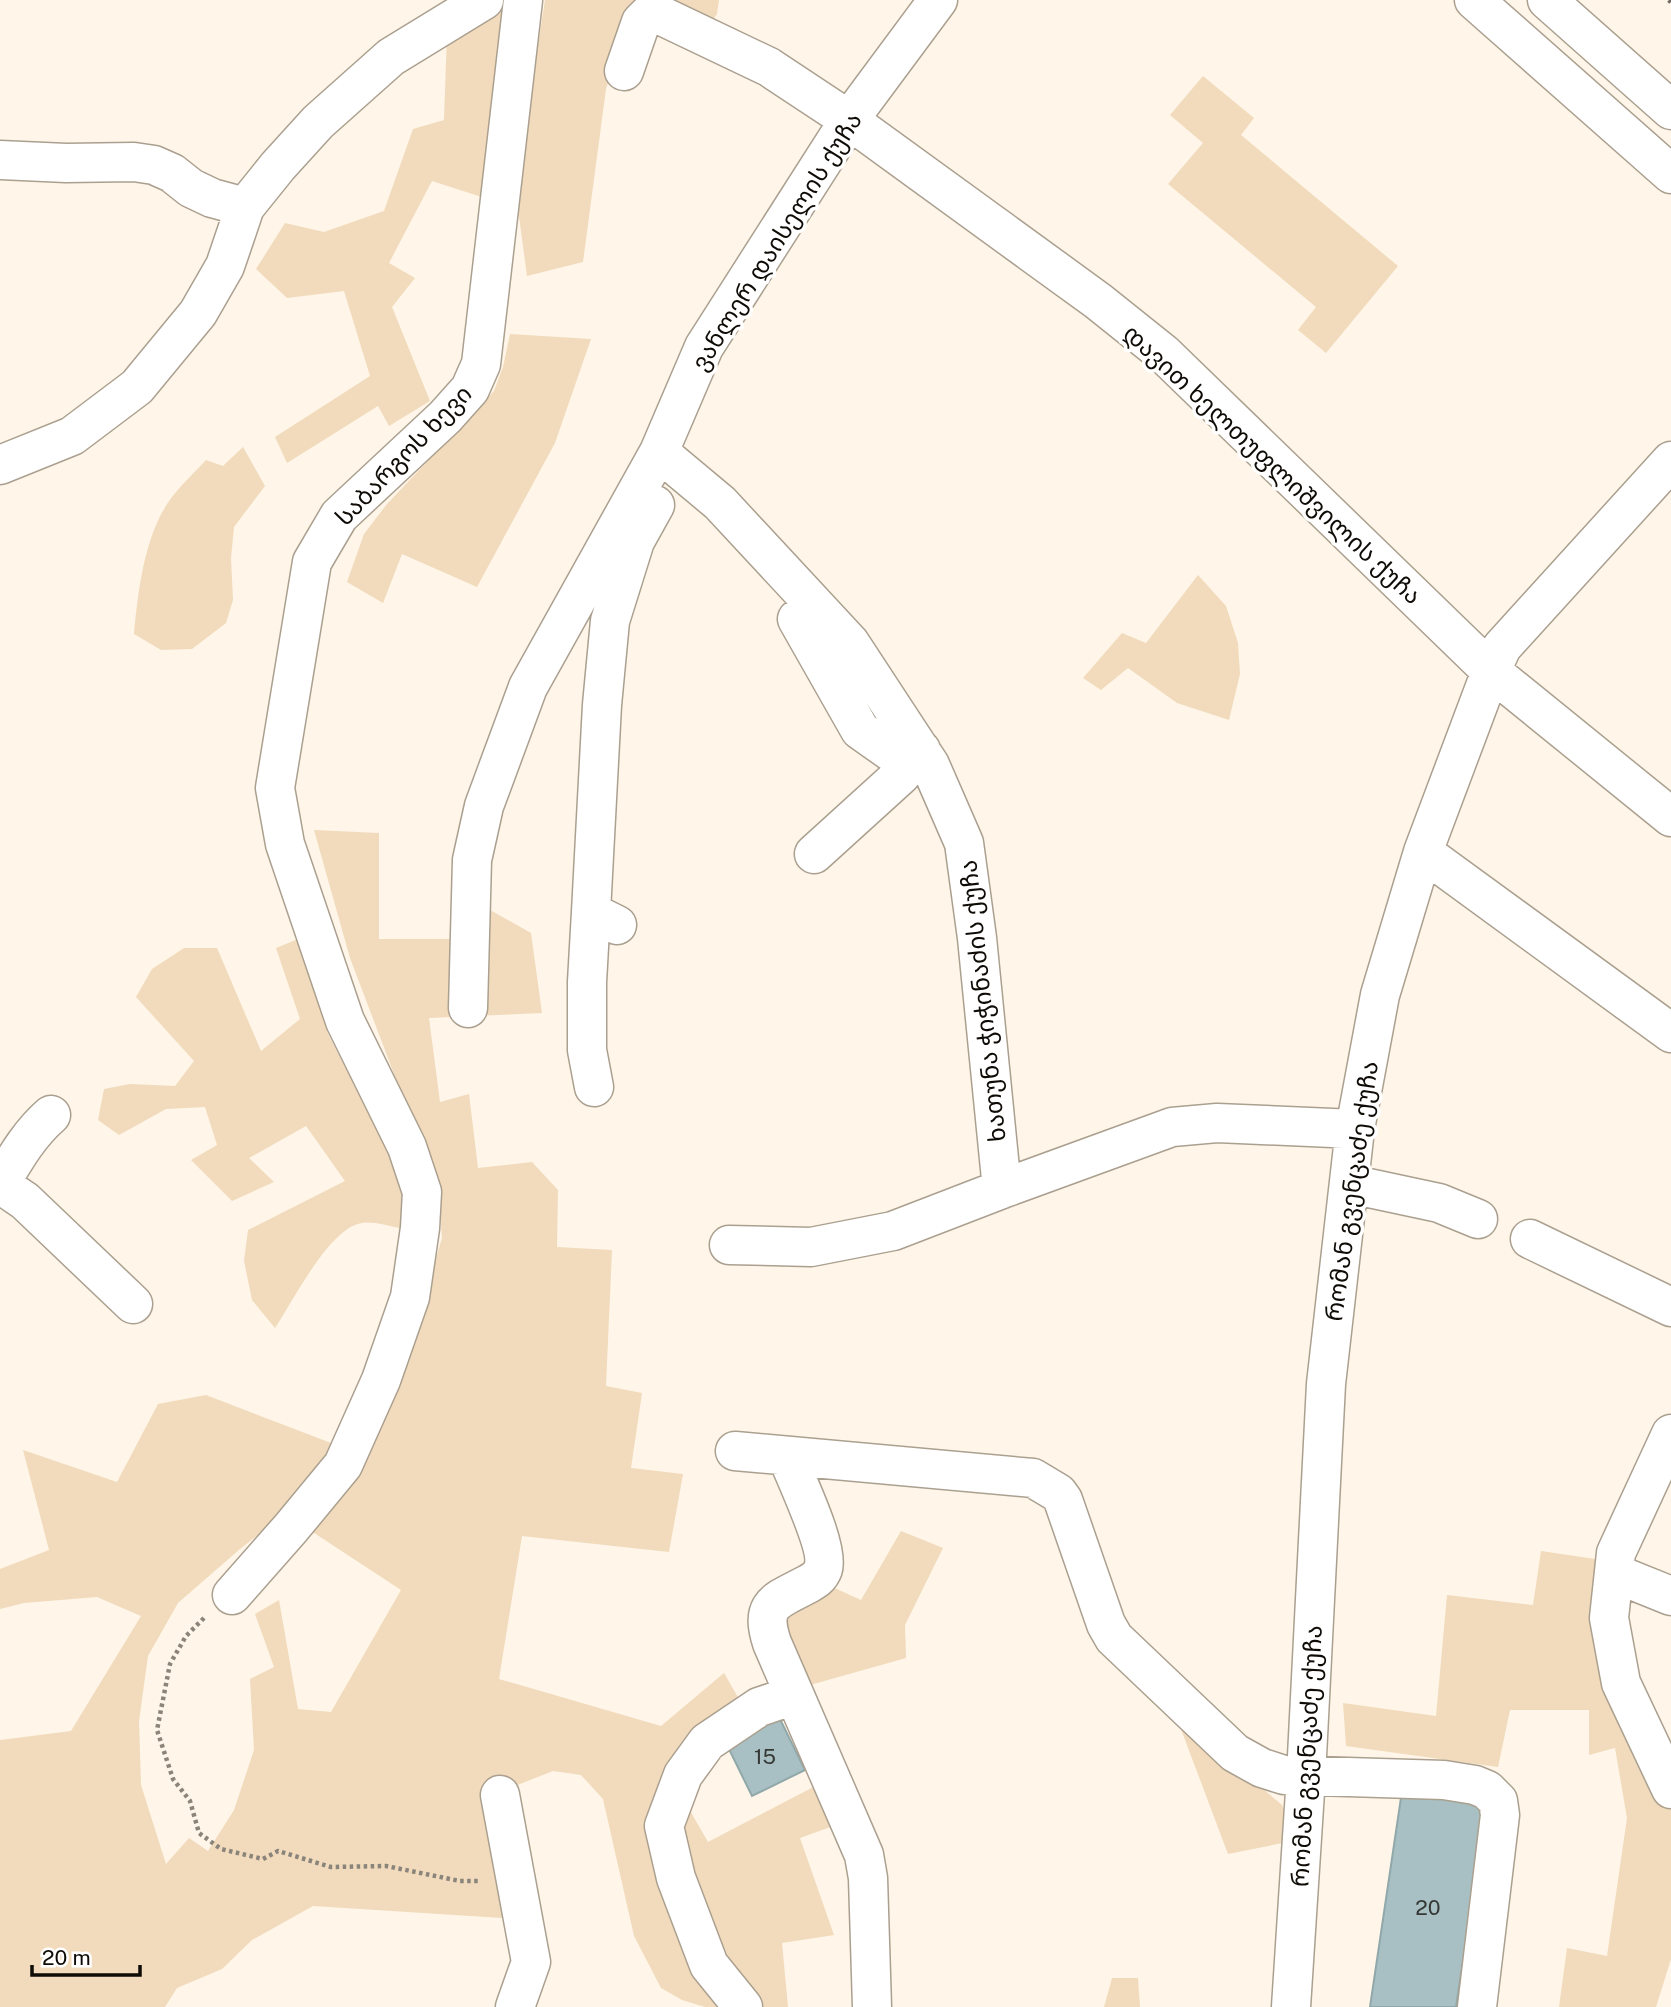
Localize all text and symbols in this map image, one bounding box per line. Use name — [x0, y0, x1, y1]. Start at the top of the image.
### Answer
street label: ვანლერ დაისელის ქუჩა — [685, 107, 868, 376]
street label: დავით ხელთუფლიშვილის ქუჩა — [1118, 319, 1428, 610]
street label: საბარგოს ხევი — [329, 379, 478, 532]
street label: ხათუნა ჭიჭინაძის ქუჩა — [953, 858, 1012, 1143]
street label: რომან გვენცაძე ქუჩა — [1319, 1059, 1384, 1323]
street label: რომან გვენცაძე ქუჩა — [1285, 1624, 1328, 1888]
house number: 15 — [754, 1744, 776, 1769]
house number: 20 — [1415, 1895, 1441, 1920]
scale bar — [32, 1934, 140, 1978]
text: 20 m — [42, 1945, 91, 1970]

